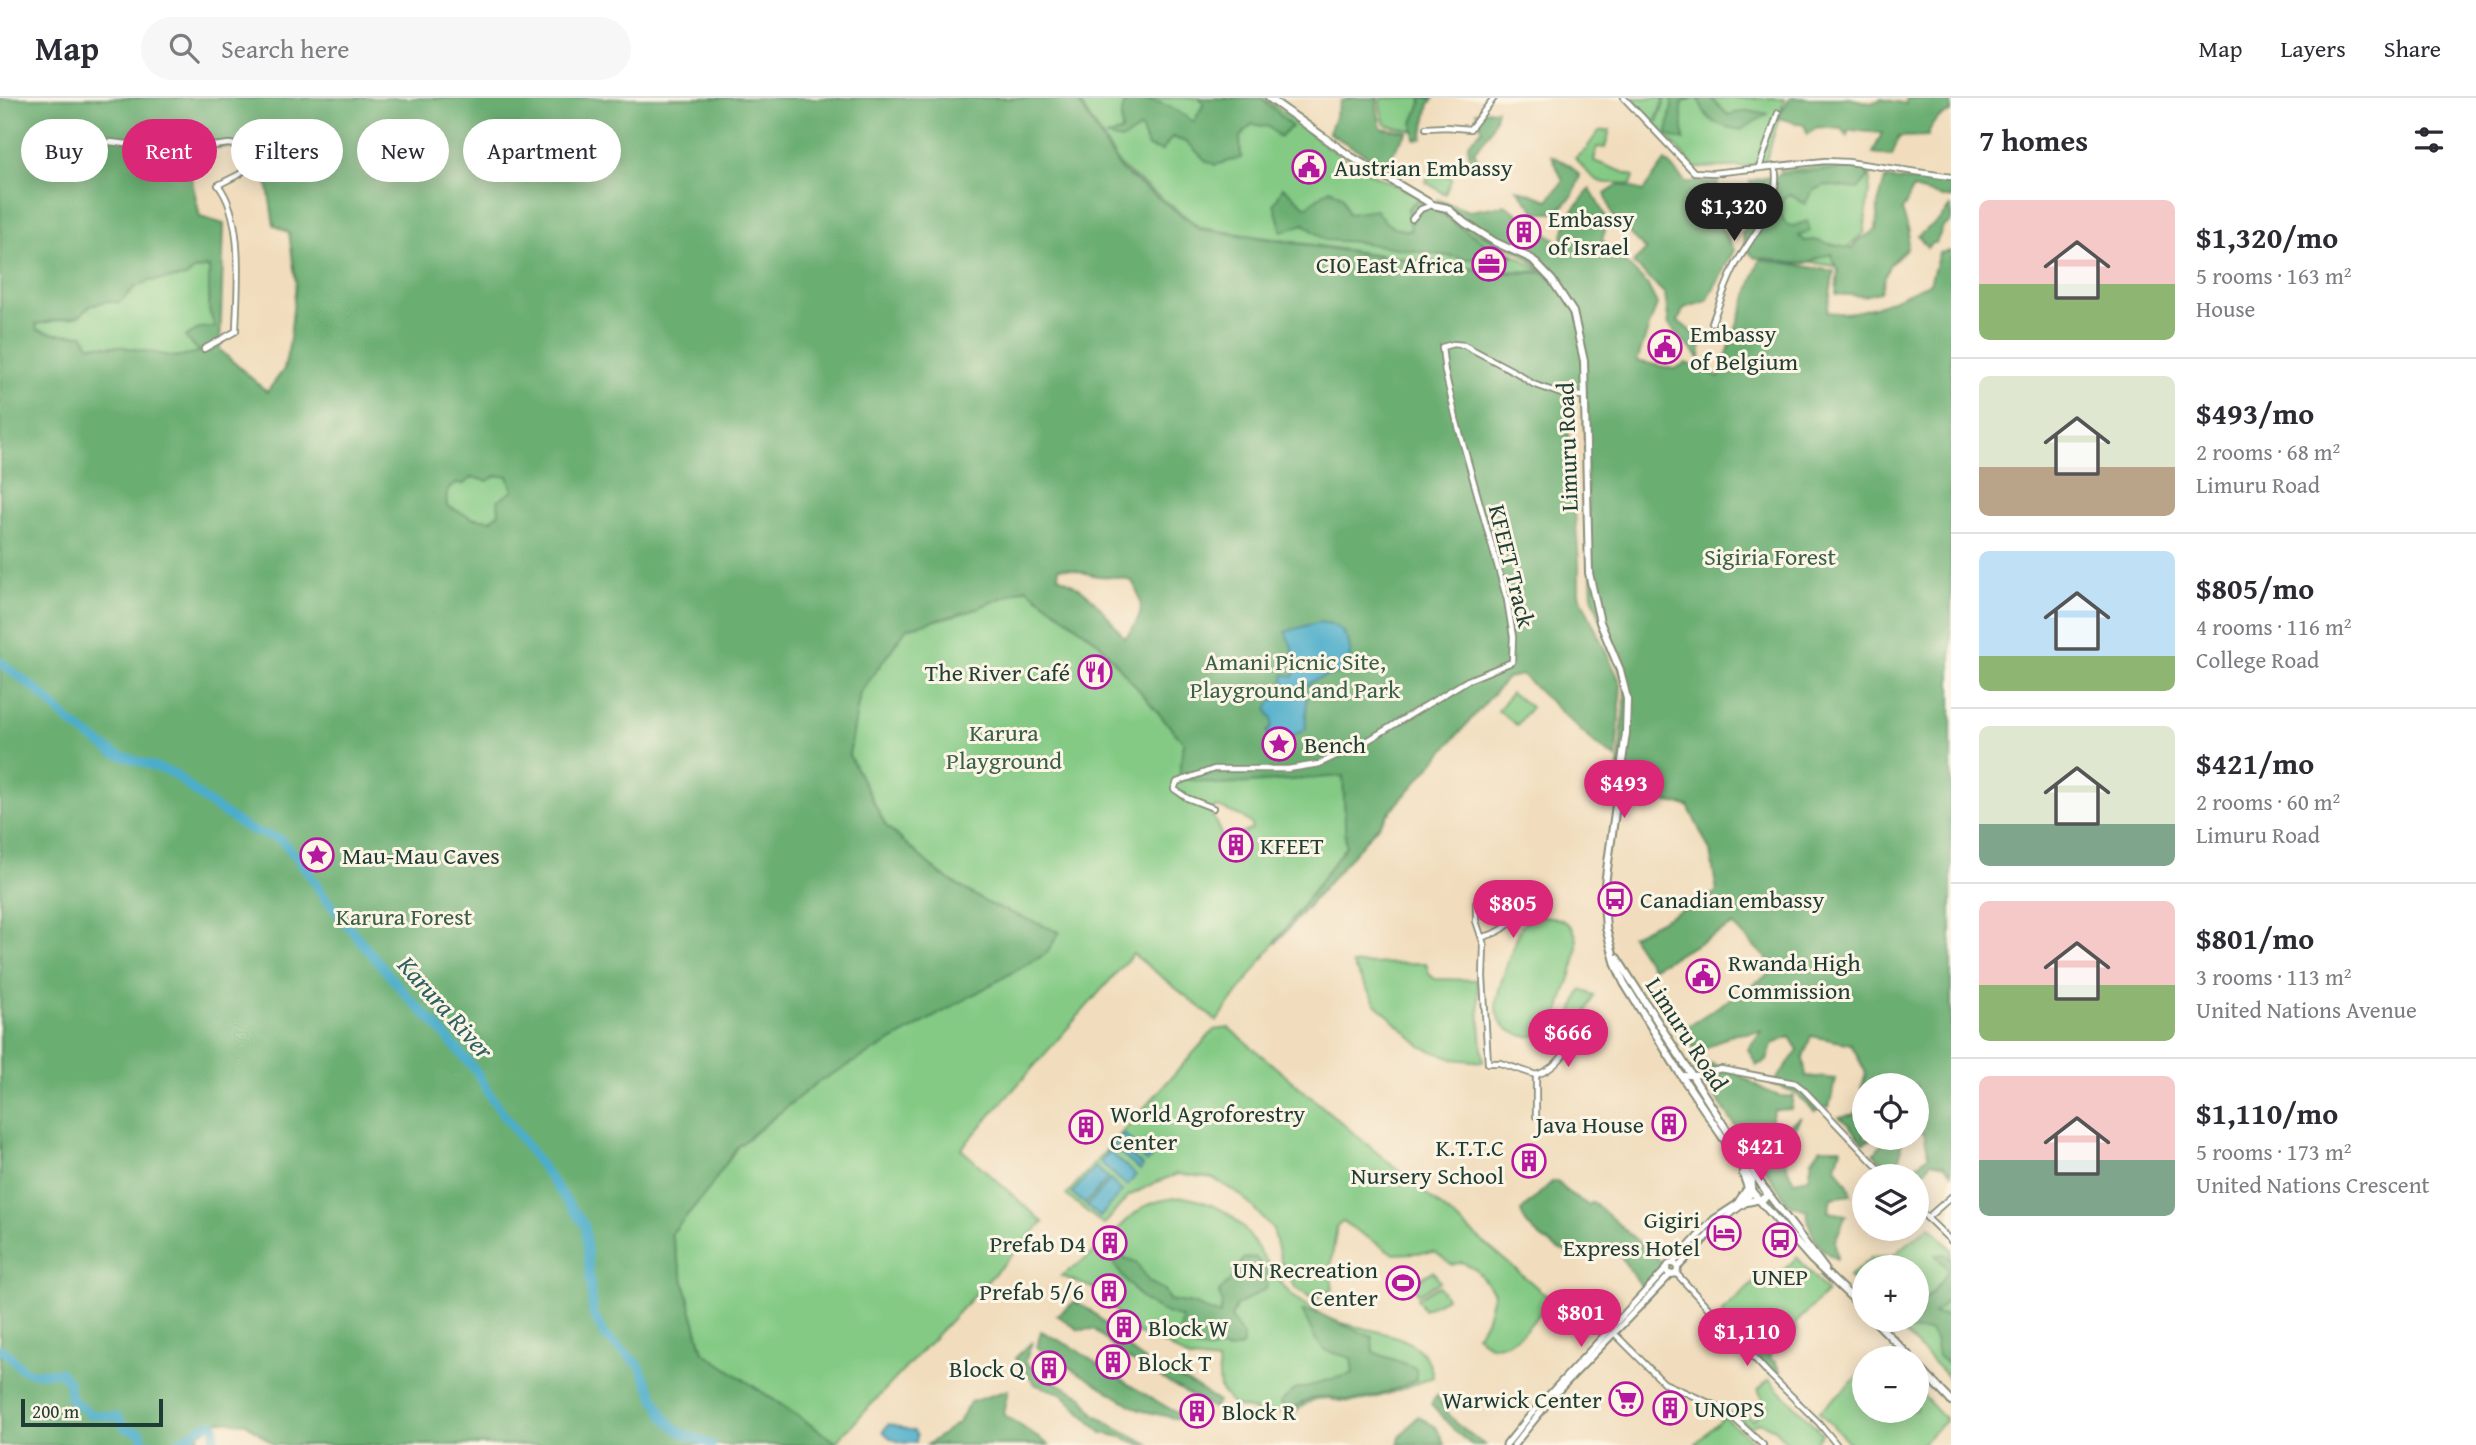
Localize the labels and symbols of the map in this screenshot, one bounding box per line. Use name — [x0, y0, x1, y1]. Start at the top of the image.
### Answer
public building icon: Austrian Embassy — [1290, 148, 1328, 186]
place label: Austrian Embassy — [1334, 150, 1513, 185]
pin: $1,320 — [1677, 184, 1791, 243]
place label: Embassy of Israel — [1548, 201, 1635, 264]
building icon: Embassy of Israel — [1505, 213, 1543, 251]
office icon: CIO East Africa — [1470, 245, 1508, 283]
place label: CIO East Africa — [1316, 247, 1465, 282]
place label: Embassy of Belgium — [1690, 316, 1799, 379]
public building icon: Embassy of Belgium — [1646, 328, 1684, 366]
street label: Limuru Road — [1547, 382, 1587, 512]
street label: KFEET Track — [1480, 501, 1544, 632]
park label: Sigiria Forest — [1704, 539, 1837, 574]
park label: Amani Picnic Site, Playground and Park — [1190, 644, 1401, 707]
restaurant icon: The River Café — [1076, 653, 1114, 691]
place label: The River Café — [925, 655, 1070, 690]
park label: Karura Playground — [946, 715, 1062, 778]
place icon: Bench — [1260, 725, 1298, 763]
place label: Bench — [1304, 727, 1367, 762]
pin: $493 — [1583, 760, 1665, 820]
building icon: KFEET — [1217, 826, 1255, 864]
place label: KFEET — [1260, 828, 1324, 863]
place icon: Mau-Mau Caves — [298, 836, 336, 874]
place label: Mau-Mau Caves — [342, 838, 500, 873]
pin: $805 — [1472, 880, 1554, 940]
bus stop icon: Canadian embassy — [1596, 880, 1634, 918]
place label: Canadian embassy — [1640, 882, 1825, 917]
park label: Karura Forest — [336, 899, 473, 934]
place label: Rwanda High Commission — [1728, 945, 1861, 1008]
water label: Karura River — [388, 946, 504, 1069]
public building icon: Rwanda High Commission — [1684, 957, 1722, 995]
street label: Limuru Road — [1637, 970, 1737, 1098]
pin: $666 — [1527, 1010, 1609, 1069]
place label: World Agroforestry Center — [1110, 1096, 1305, 1159]
building icon: Java House — [1650, 1105, 1688, 1143]
place label: Java House — [1532, 1107, 1644, 1142]
building icon: World Agroforestry Center — [1067, 1108, 1105, 1146]
pin: $421 — [1720, 1124, 1802, 1183]
place label: K.T.T.C Nursery School — [1351, 1130, 1504, 1193]
building icon: K.T.T.C Nursery School — [1510, 1142, 1548, 1180]
place label: Gigiri Express Hotel — [1563, 1202, 1700, 1265]
hotel icon: Gigiri Express Hotel — [1705, 1214, 1743, 1252]
bus stop icon: UNEP — [1761, 1221, 1799, 1259]
building icon: Prefab D4 — [1091, 1224, 1129, 1262]
place label: Prefab D4 — [989, 1226, 1086, 1261]
place label: UN Recreation Center — [1232, 1252, 1379, 1315]
place label: UNEP — [1752, 1259, 1808, 1294]
sports icon: UN Recreation Center — [1384, 1264, 1422, 1302]
building icon: Prefab 5/6 — [1090, 1272, 1128, 1310]
place label: Prefab 5/6 — [979, 1274, 1084, 1309]
pin: $801 — [1540, 1290, 1622, 1349]
building icon: Block W — [1105, 1308, 1143, 1346]
pin: $1,110 — [1690, 1308, 1804, 1368]
place label: Block W — [1148, 1310, 1229, 1345]
building icon: Block T — [1094, 1343, 1132, 1381]
place label: Block T — [1138, 1345, 1212, 1380]
building icon: Block Q — [1030, 1349, 1068, 1387]
place label: Block Q — [949, 1351, 1025, 1386]
supermarket icon: Warwick Center — [1607, 1380, 1645, 1418]
place label: Warwick Center — [1442, 1382, 1602, 1417]
building icon: UNOPS — [1651, 1389, 1689, 1427]
place label: UNOPS — [1694, 1391, 1765, 1426]
building icon: Block R — [1178, 1392, 1216, 1430]
place label: Block R — [1222, 1394, 1296, 1429]
scale bar — [21, 1396, 163, 1428]

